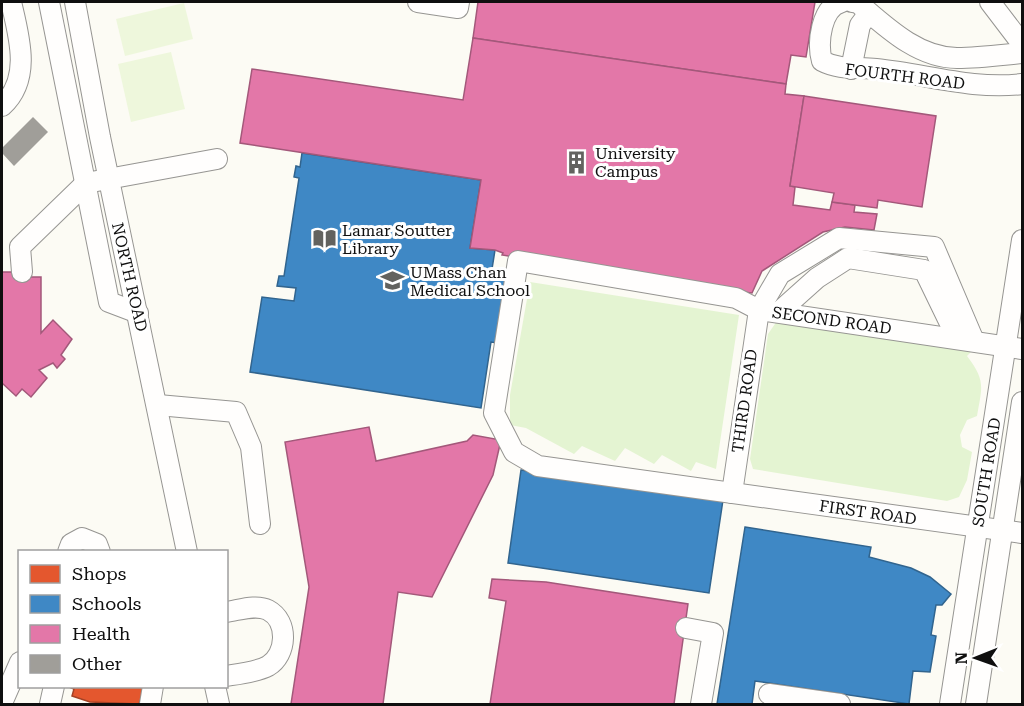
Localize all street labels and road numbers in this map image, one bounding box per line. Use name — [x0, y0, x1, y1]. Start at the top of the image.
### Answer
street label: FOURTH ROAD — [844, 60, 966, 93]
street label: NORTH ROAD — [108, 221, 151, 334]
street label: SECOND ROAD — [771, 303, 893, 338]
street label: THIRD ROAD — [728, 348, 761, 454]
street label: SOUTH ROAD — [968, 416, 1005, 528]
street label: FIRST ROAD — [818, 496, 918, 529]

